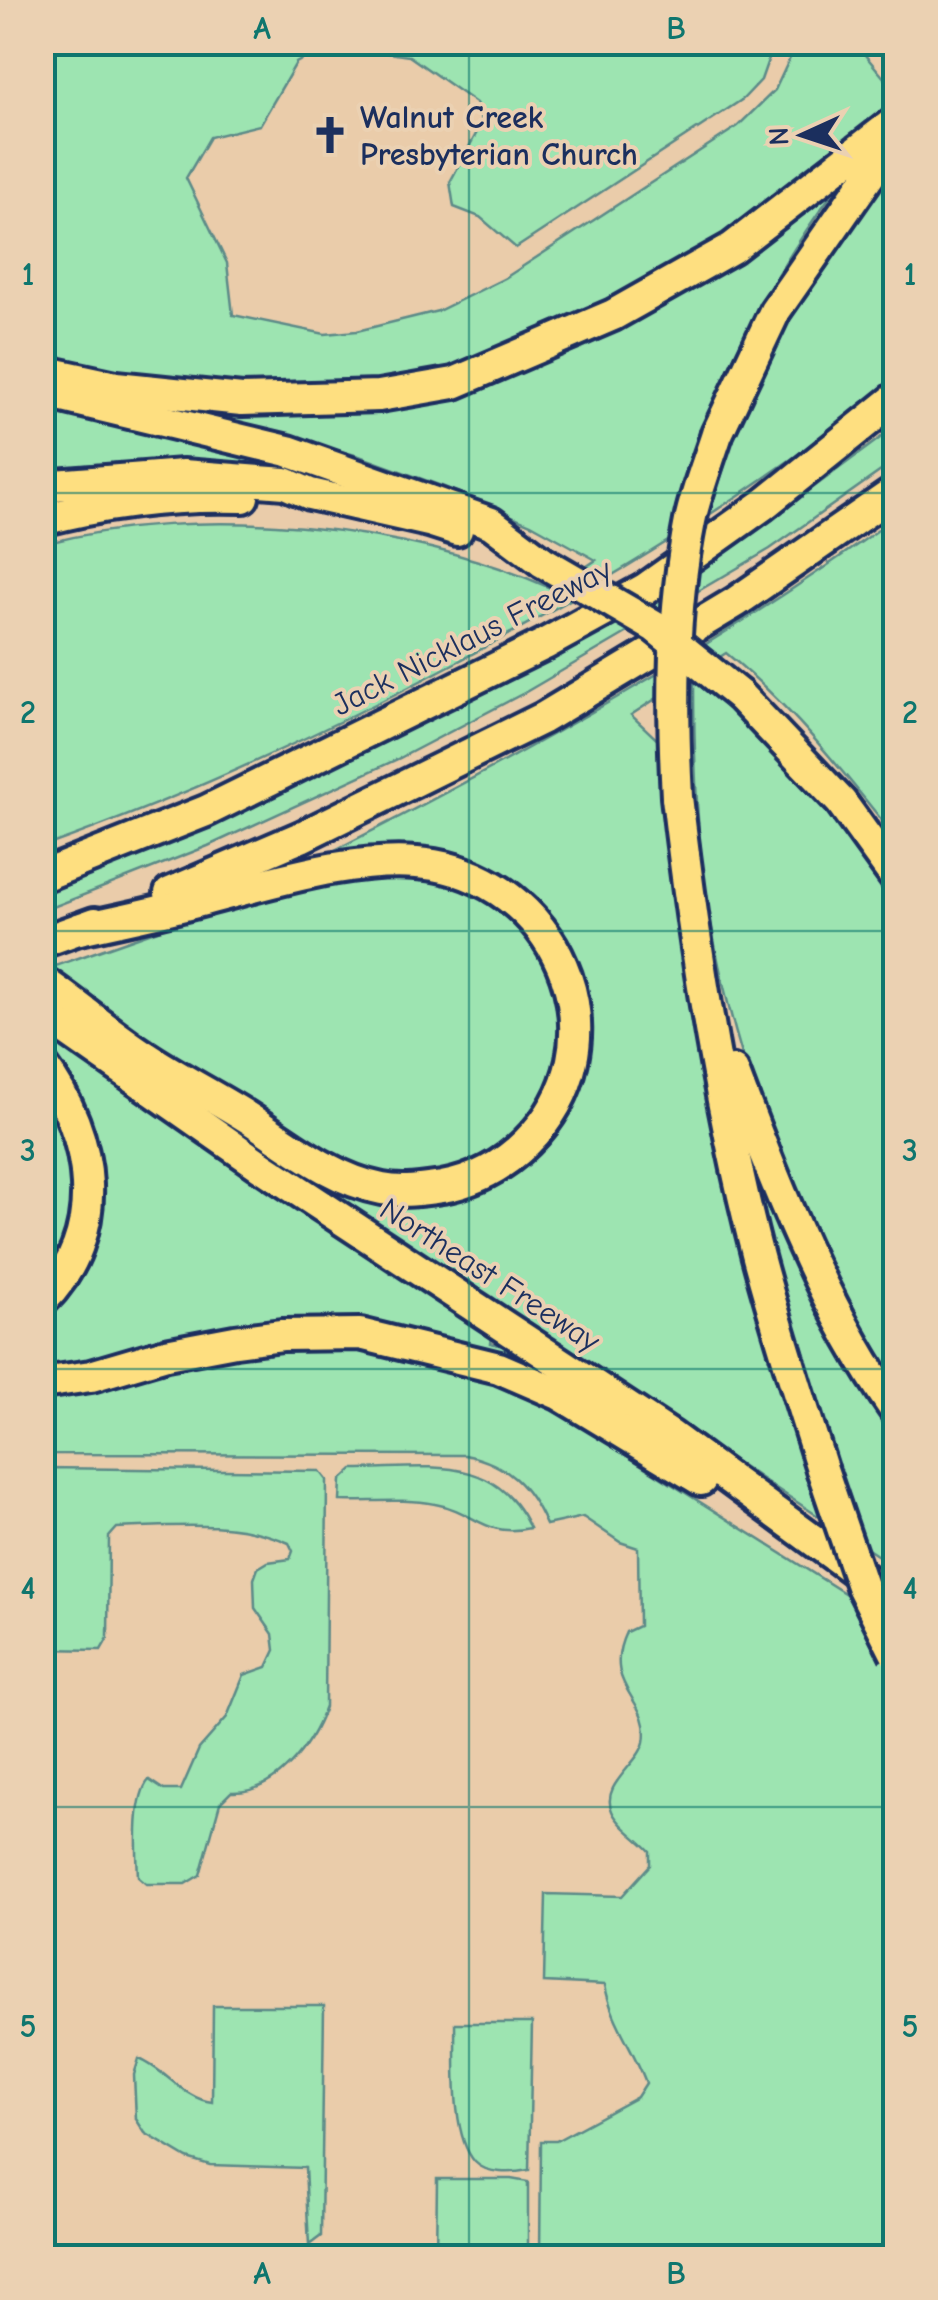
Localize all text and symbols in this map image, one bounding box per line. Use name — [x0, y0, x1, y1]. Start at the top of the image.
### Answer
text: A — [253, 10, 271, 47]
text: B — [666, 10, 686, 47]
north arrow — [753, 85, 853, 185]
place label: Walnut Creek Presbyterian Church — [360, 99, 638, 173]
church icon: Walnut Creek Presbyterian Church — [309, 114, 351, 156]
text: N — [763, 126, 795, 146]
text: 1 — [22, 256, 34, 293]
text: 1 — [904, 256, 916, 293]
street label: Jack Nicklaus Freeway — [326, 550, 618, 723]
text: 2 — [20, 694, 36, 731]
text: 2 — [902, 694, 918, 731]
text: 3 — [20, 1132, 36, 1169]
text: 3 — [902, 1132, 918, 1169]
street label: Northeast Freeway — [373, 1190, 607, 1360]
text: 4 — [20, 1570, 36, 1607]
text: 4 — [902, 1570, 918, 1607]
text: 5 — [20, 2008, 37, 2045]
text: 5 — [902, 2008, 919, 2045]
text: A — [253, 2255, 271, 2292]
text: B — [666, 2255, 686, 2292]

